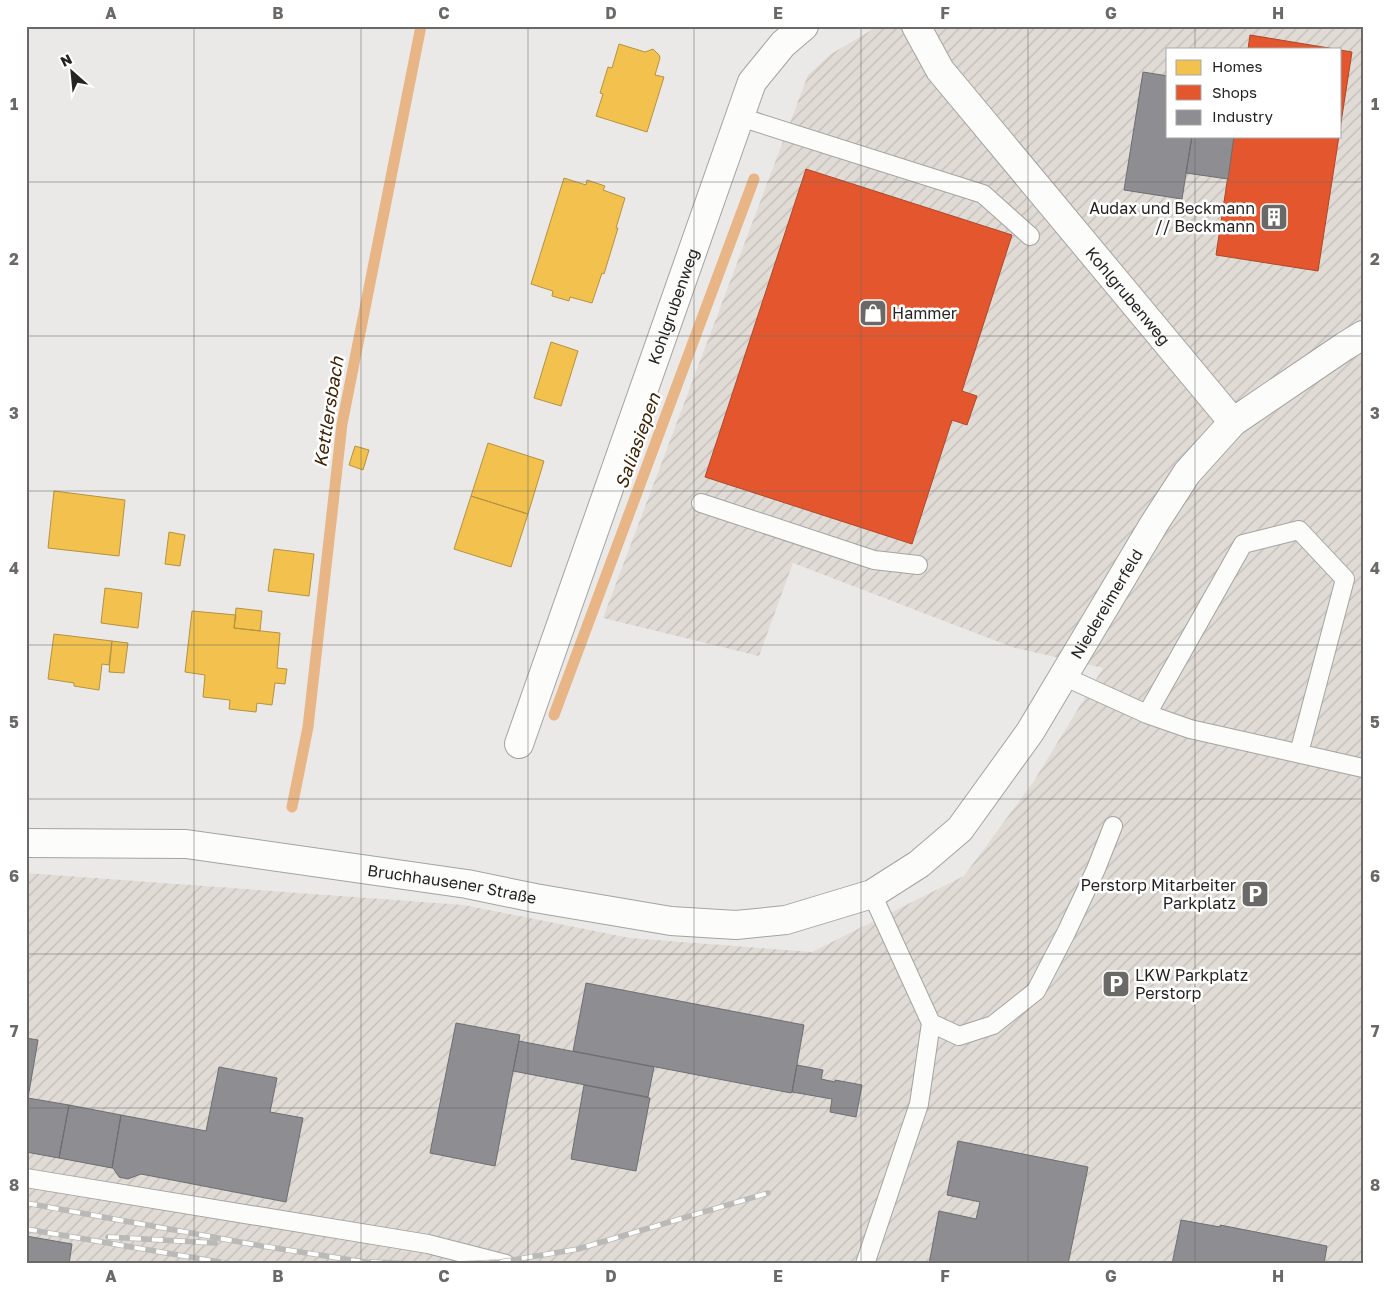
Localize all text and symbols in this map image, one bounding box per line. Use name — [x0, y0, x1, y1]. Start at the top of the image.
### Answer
text: A — [105, 3, 117, 23]
text: B — [272, 3, 284, 23]
text: C — [438, 3, 450, 23]
text: D — [605, 3, 617, 23]
text: E — [773, 3, 783, 23]
text: F — [940, 3, 950, 23]
text: G — [1105, 3, 1117, 23]
text: H — [1272, 3, 1284, 23]
north arrow — [48, 48, 98, 98]
legend — [1166, 48, 1342, 138]
text: N — [57, 50, 74, 70]
text: Homes — [1212, 57, 1262, 75]
text: Shops — [1212, 83, 1257, 101]
text: 1 — [10, 94, 18, 114]
text: 1 — [1371, 94, 1379, 114]
text: Industry — [1212, 107, 1273, 125]
place label: Audax und Beckmann // Beckmann — [1089, 198, 1255, 236]
building icon: Audax und Beckmann // Beckmann — [1259, 202, 1289, 232]
street label: Kohlgrubenweg — [1081, 243, 1175, 349]
street label: Kohlgrubenweg — [643, 246, 703, 367]
text: 2 — [9, 249, 19, 269]
text: 2 — [1370, 249, 1380, 269]
shop icon: Hammer — [858, 298, 888, 328]
place label: Hammer — [892, 303, 957, 323]
water label: Kettlersbach — [308, 354, 348, 469]
water label: Saliasiepen — [610, 389, 665, 491]
text: 3 — [9, 403, 19, 423]
text: 3 — [1370, 403, 1380, 423]
street label: Niedereimerfeld — [1066, 545, 1147, 662]
text: 4 — [9, 558, 19, 578]
text: 4 — [1370, 558, 1380, 578]
text: 5 — [9, 712, 19, 732]
text: 5 — [1370, 712, 1380, 732]
street label: Bruchhausener Straße — [366, 860, 538, 908]
text: 6 — [9, 866, 19, 886]
text: 6 — [1370, 866, 1380, 886]
place label: Perstorp Mitarbeiter Parkplatz — [1081, 875, 1236, 913]
parking icon: Perstorp Mitarbeiter Parkplatz — [1240, 879, 1270, 909]
place label: LKW Parkplatz Perstorp — [1135, 965, 1248, 1003]
parking icon: LKW Parkplatz Perstorp — [1101, 969, 1131, 999]
text: 7 — [10, 1021, 19, 1041]
text: 7 — [1371, 1021, 1380, 1041]
text: 8 — [9, 1175, 19, 1195]
text: 8 — [1370, 1175, 1380, 1195]
text: A — [105, 1266, 117, 1286]
text: B — [272, 1266, 284, 1286]
text: C — [438, 1266, 450, 1286]
text: D — [605, 1266, 617, 1286]
text: E — [773, 1266, 783, 1286]
text: F — [940, 1266, 950, 1286]
text: G — [1105, 1266, 1117, 1286]
text: H — [1272, 1266, 1284, 1286]

